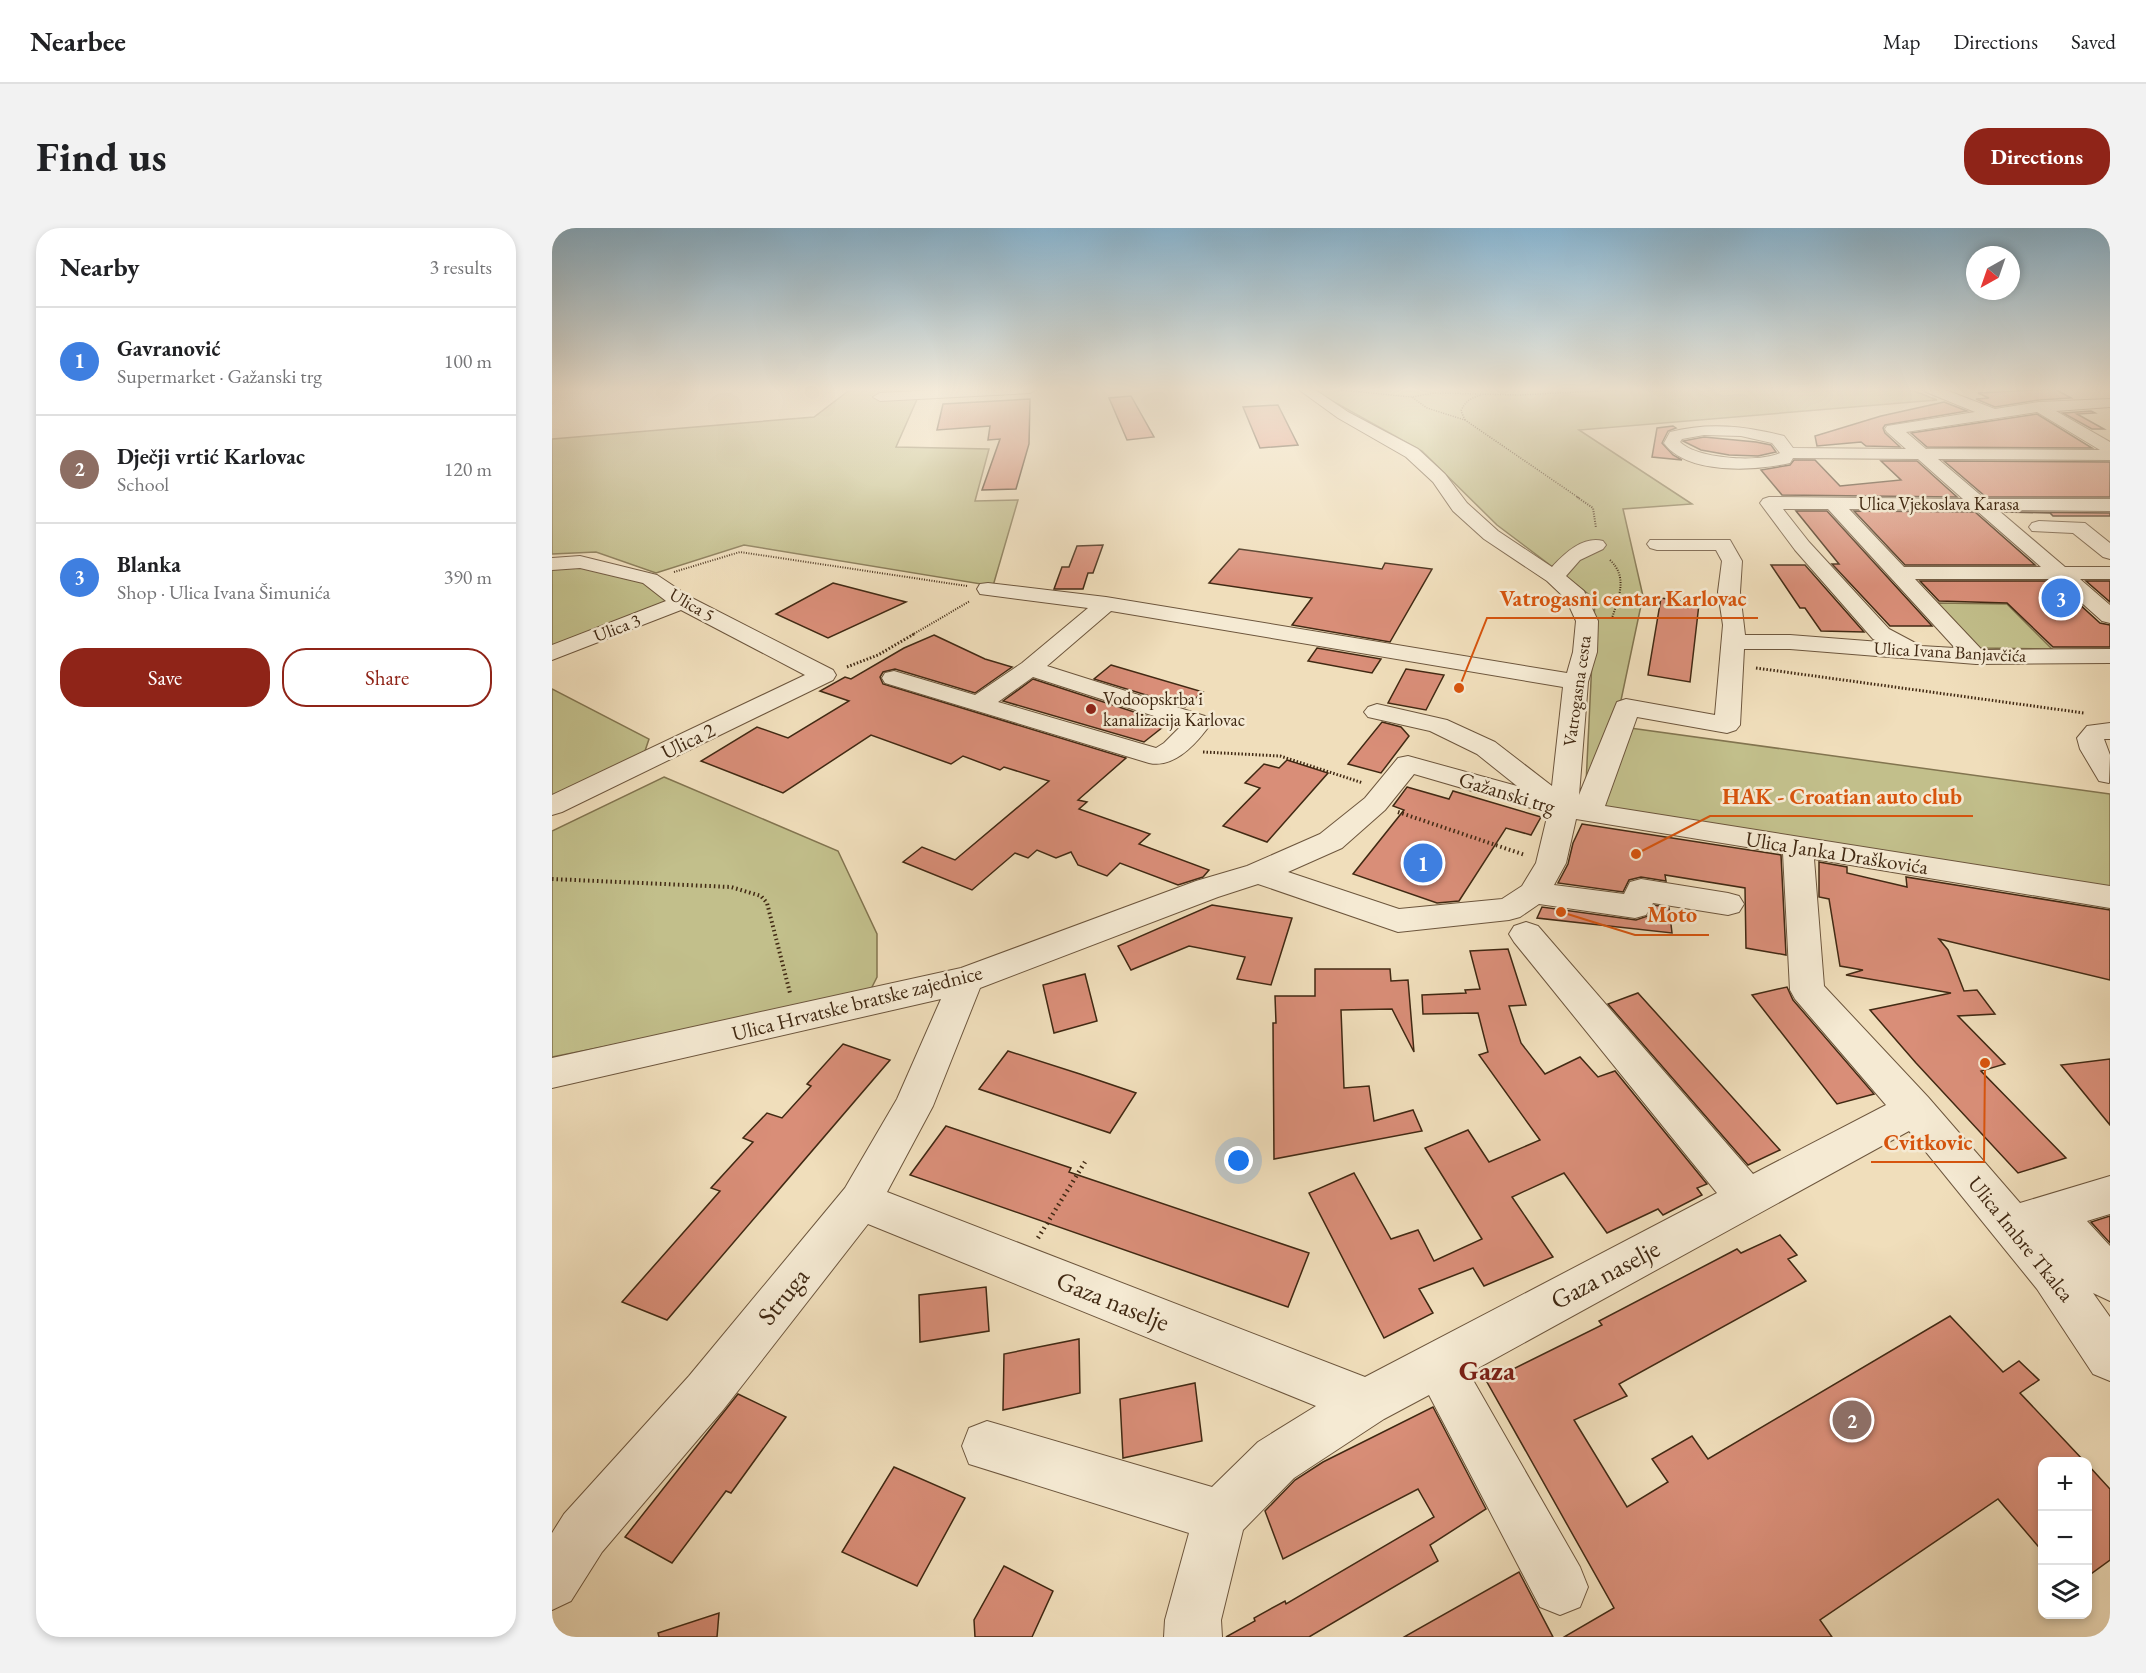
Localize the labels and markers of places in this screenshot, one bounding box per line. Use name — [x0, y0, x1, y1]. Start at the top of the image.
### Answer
pin: 3 — [2042, 576, 2080, 620]
callout: Vatrogasni centar Karlovac — [1487, 578, 1758, 618]
place label: Vodoopskrba i kanalizacija Karlovac — [1103, 687, 1245, 731]
marker: Vodoopskrba i kanalizacija Karlovac — [1084, 702, 1098, 716]
callout: HAK - Croatian auto club — [1710, 776, 1973, 816]
pin: 1 — [1404, 840, 1442, 886]
callout: Moto — [1635, 895, 1709, 935]
callout: Cvitkovic — [1871, 1122, 1984, 1162]
pin: 2 — [1832, 1398, 1872, 1442]

